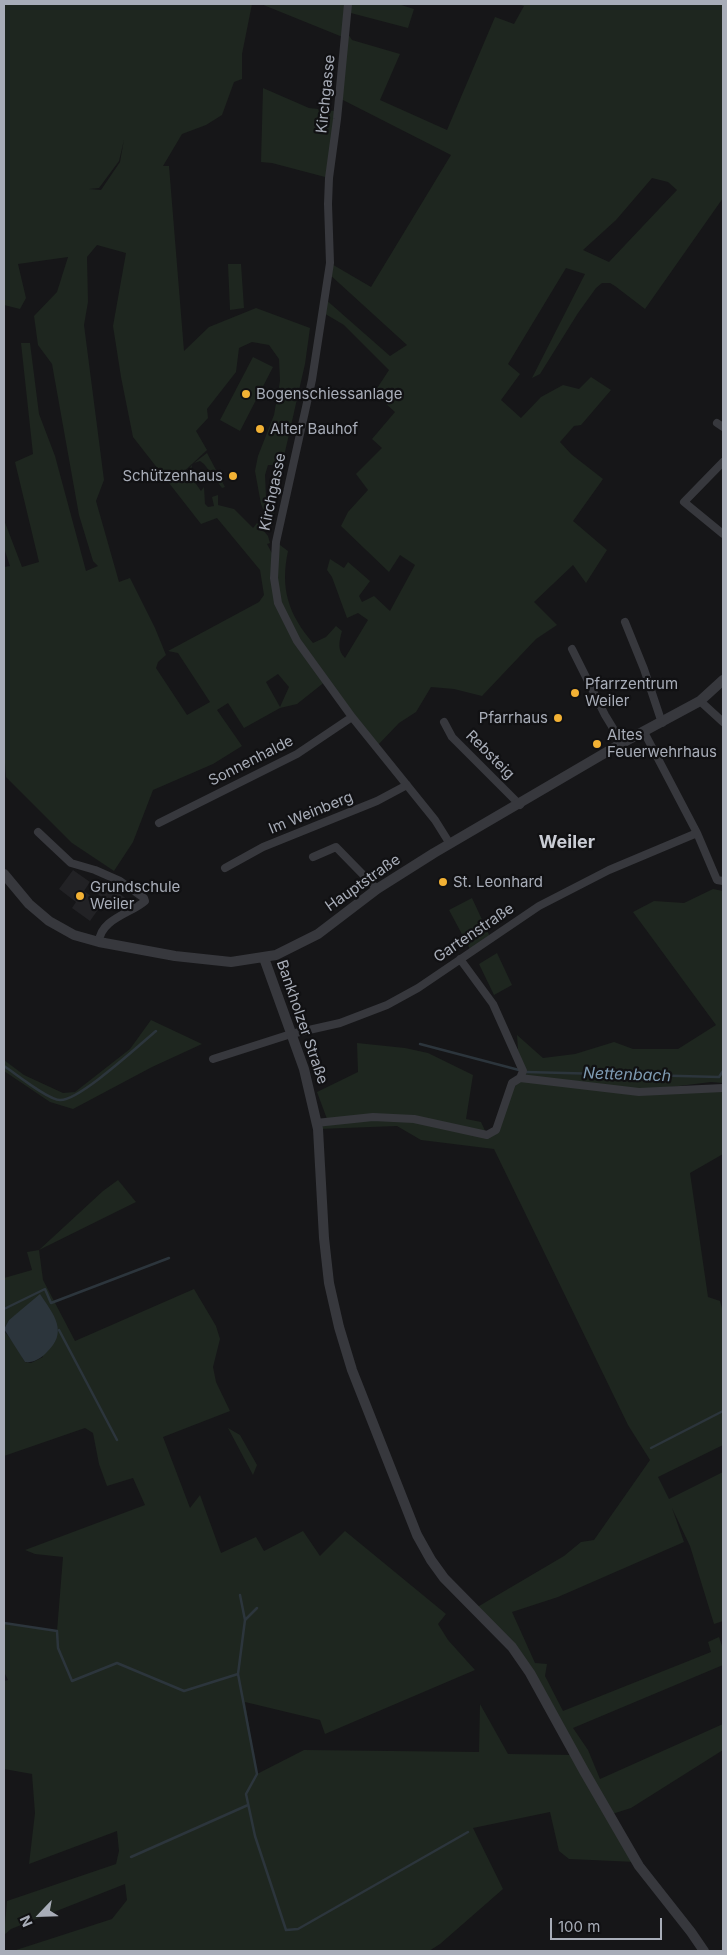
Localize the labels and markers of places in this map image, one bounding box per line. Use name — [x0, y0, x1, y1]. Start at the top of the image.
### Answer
place label: Bogenschiessanlage — [256, 385, 402, 403]
marker: Bogenschiessanlage — [240, 388, 252, 400]
place label: Alter Bauhof — [270, 420, 358, 438]
marker: Alter Bauhof — [254, 423, 266, 435]
place label: Schützenhaus — [122, 467, 223, 485]
marker: Schützenhaus — [227, 470, 239, 482]
place label: Pfarrzentrum Weiler — [585, 675, 678, 710]
marker: Pfarrzentrum Weiler — [569, 687, 581, 699]
place label: Pfarrhaus — [479, 709, 548, 727]
marker: Pfarrhaus — [552, 712, 564, 724]
place label: Altes Feuerwehrhaus — [607, 726, 717, 761]
marker: Altes Feuerwehrhaus — [591, 738, 603, 750]
place label: St. Leonhard — [453, 873, 543, 891]
marker: St. Leonhard — [437, 876, 449, 888]
place label: Grundschule Weiler — [90, 878, 180, 913]
marker: Grundschule Weiler — [74, 890, 86, 902]

